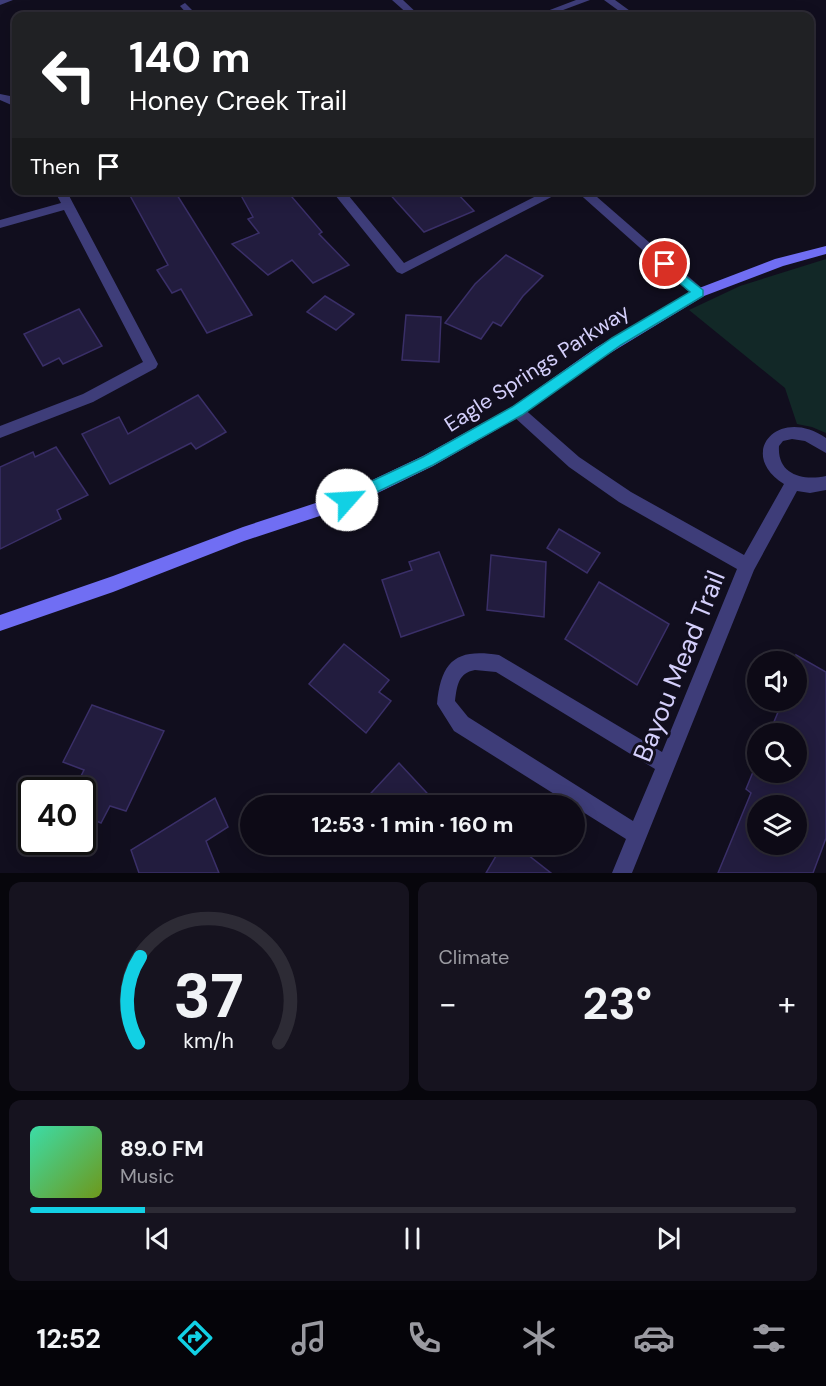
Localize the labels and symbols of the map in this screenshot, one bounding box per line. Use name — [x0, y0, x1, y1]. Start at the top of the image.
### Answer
pin — [639, 238, 690, 289]
street label: Eagle Springs Parkway — [439, 297, 635, 438]
position arrow — [315, 468, 379, 532]
street label: Bayou Mead Trail — [625, 566, 733, 766]
speed limit sign: 40 — [18, 777, 96, 855]

